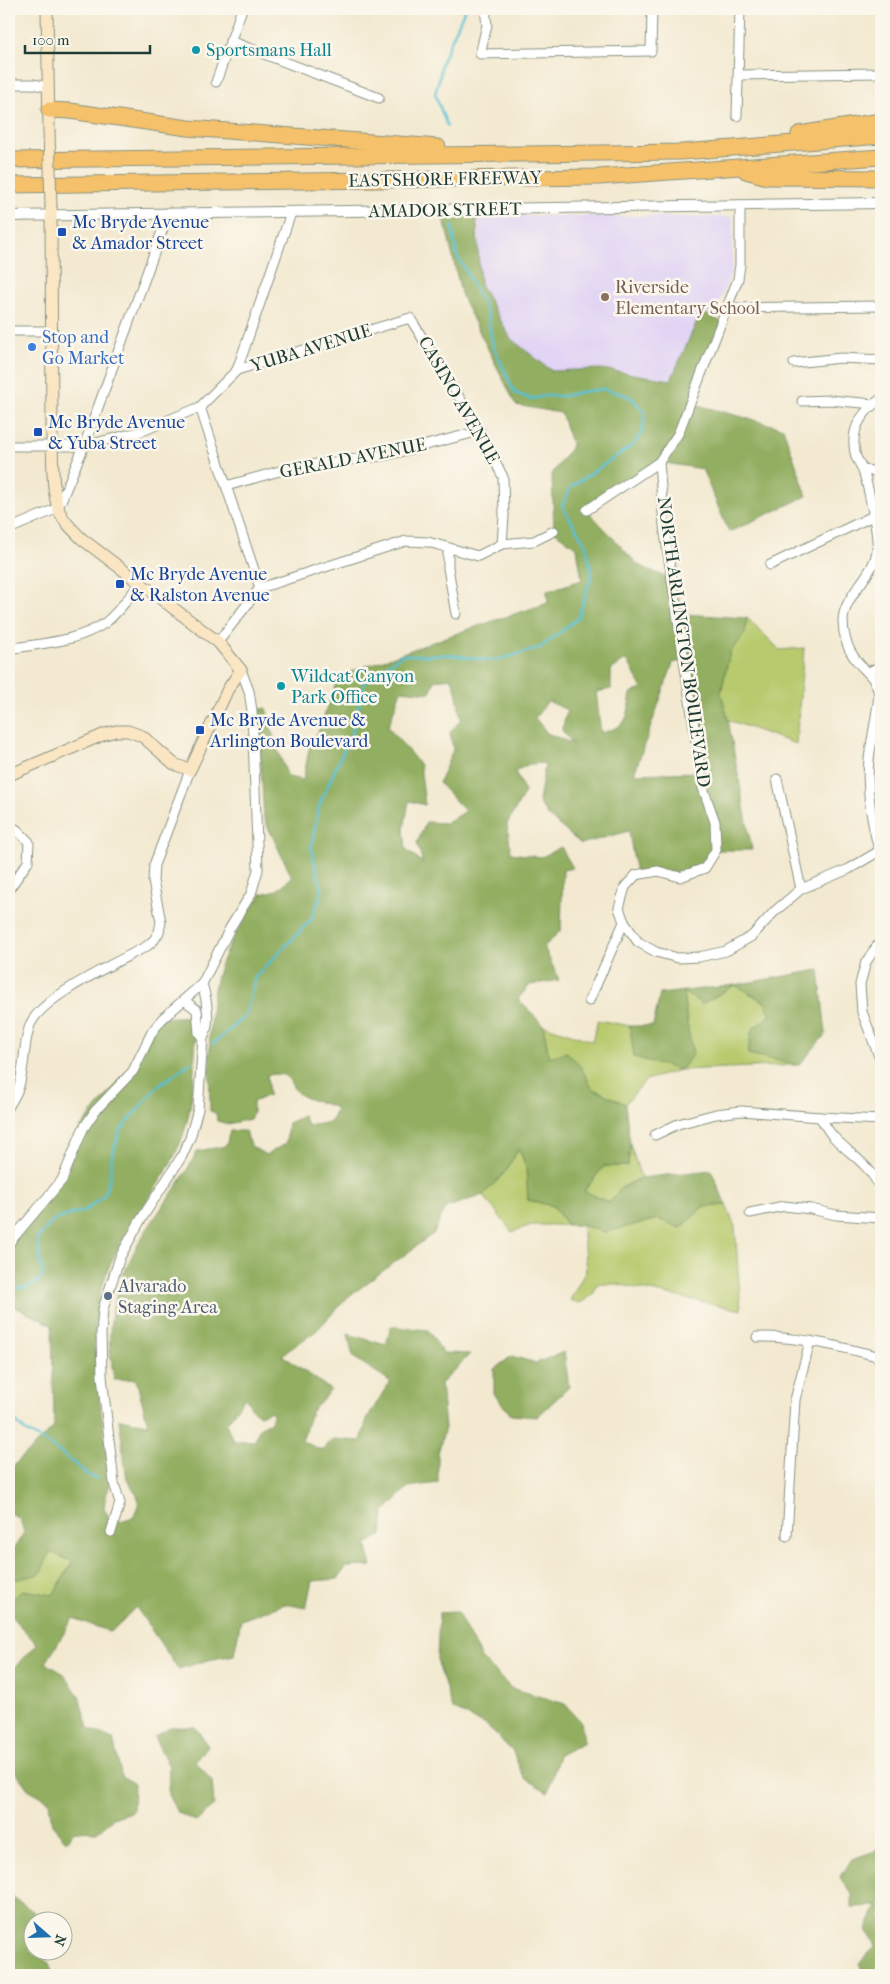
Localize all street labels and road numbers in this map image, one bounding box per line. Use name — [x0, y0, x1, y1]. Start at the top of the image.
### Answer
street label: EASTSHORE FREEWAY — [348, 167, 543, 192]
street label: AMADOR STREET — [367, 199, 523, 222]
street label: YUBA AVENUE — [247, 320, 374, 377]
street label: CASINO AVENUE — [414, 333, 504, 468]
street label: GERALD AVENUE — [278, 434, 428, 483]
street label: NORTH ARLINGTON BOULEVARD — [653, 495, 714, 789]

